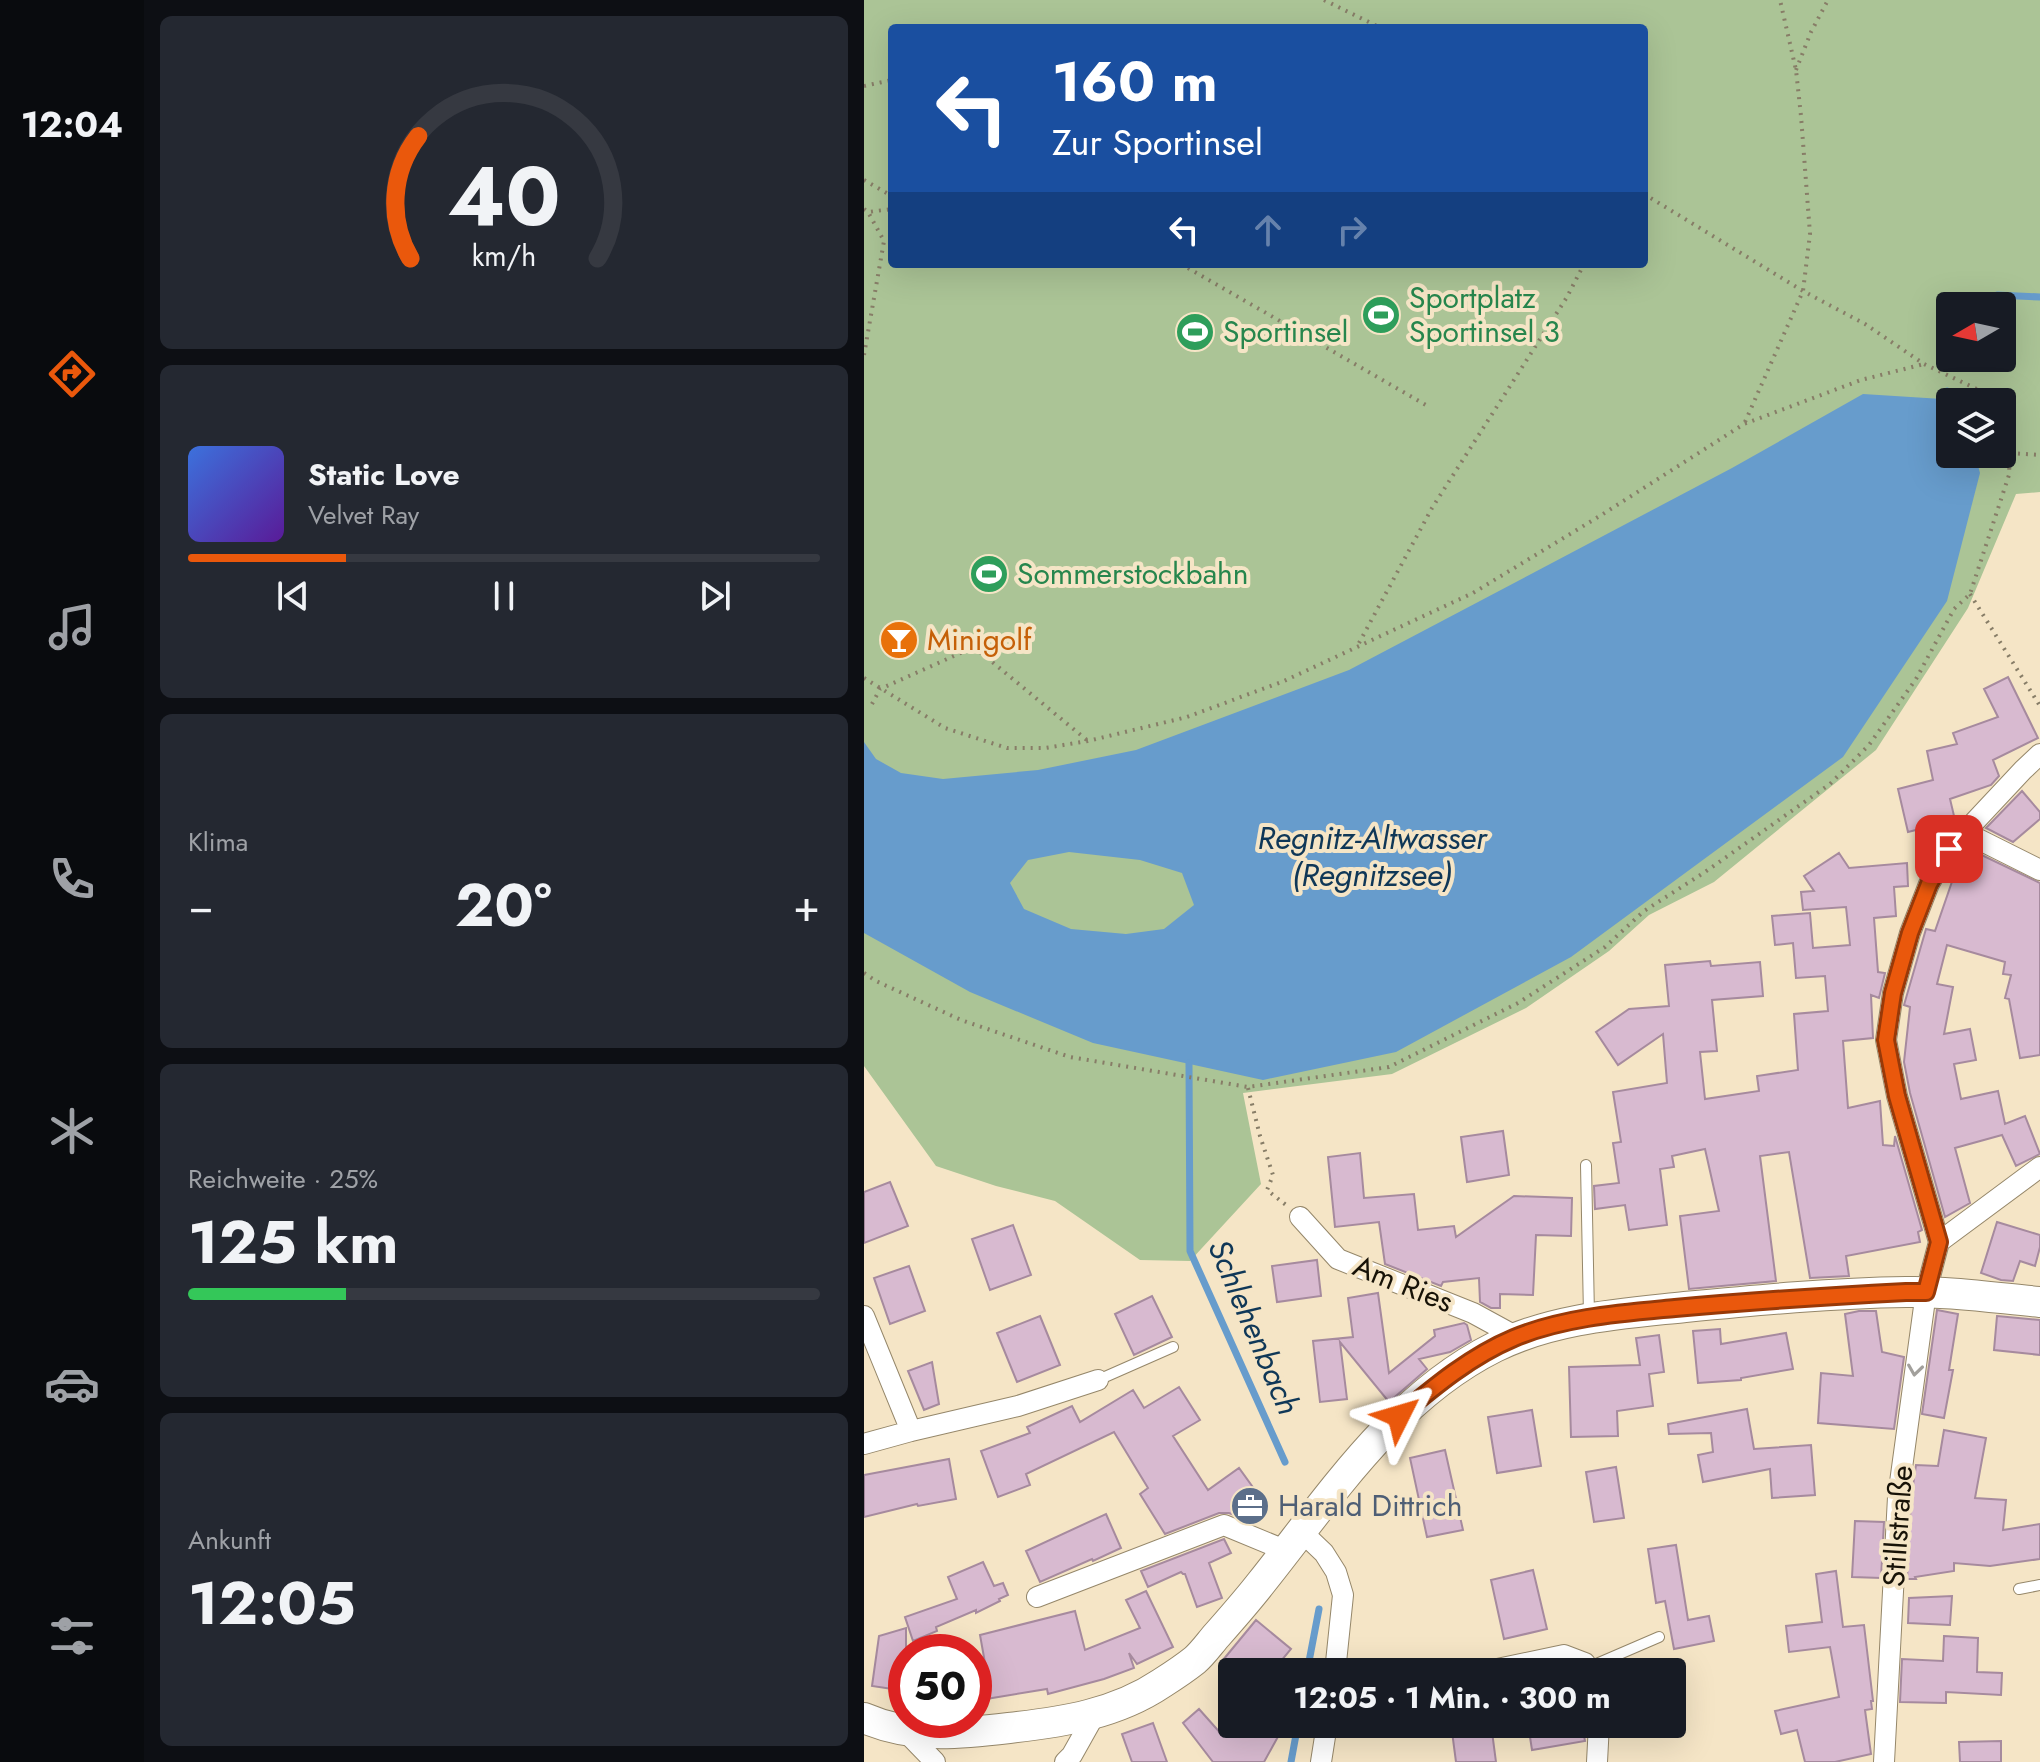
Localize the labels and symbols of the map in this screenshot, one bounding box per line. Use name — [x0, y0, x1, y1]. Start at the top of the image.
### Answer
place label: Sportplatz Sportinsel 3 — [1409, 276, 1560, 353]
north arrow — [1936, 292, 2016, 372]
sports icon: Sportplatz Sportinsel 3 — [1360, 294, 1402, 336]
place label: Sportinsel — [1223, 310, 1348, 353]
sports icon: Sportinsel — [1174, 311, 1216, 353]
place label: Sommerstockbahn — [1017, 552, 1249, 595]
sports icon: Sommerstockbahn — [968, 553, 1010, 595]
place label: Minigolf — [927, 618, 1033, 661]
bar icon: Minigolf — [878, 619, 920, 661]
water label: Regnitz-Altwasser (Regnitzsee) — [1257, 815, 1489, 898]
pin — [1915, 815, 1983, 883]
water label: Schlehenbach — [1196, 1232, 1312, 1422]
street label: Am Ries — [1347, 1244, 1460, 1323]
one-way arrow — [1907, 1363, 1924, 1376]
position arrow — [1357, 1374, 1441, 1458]
street label: Stillstraße — [1872, 1464, 1923, 1588]
place label: Harald Dittrich — [1278, 1484, 1462, 1527]
office icon: Harald Dittrich — [1229, 1485, 1271, 1527]
speed limit sign: 50 — [888, 1634, 992, 1738]

